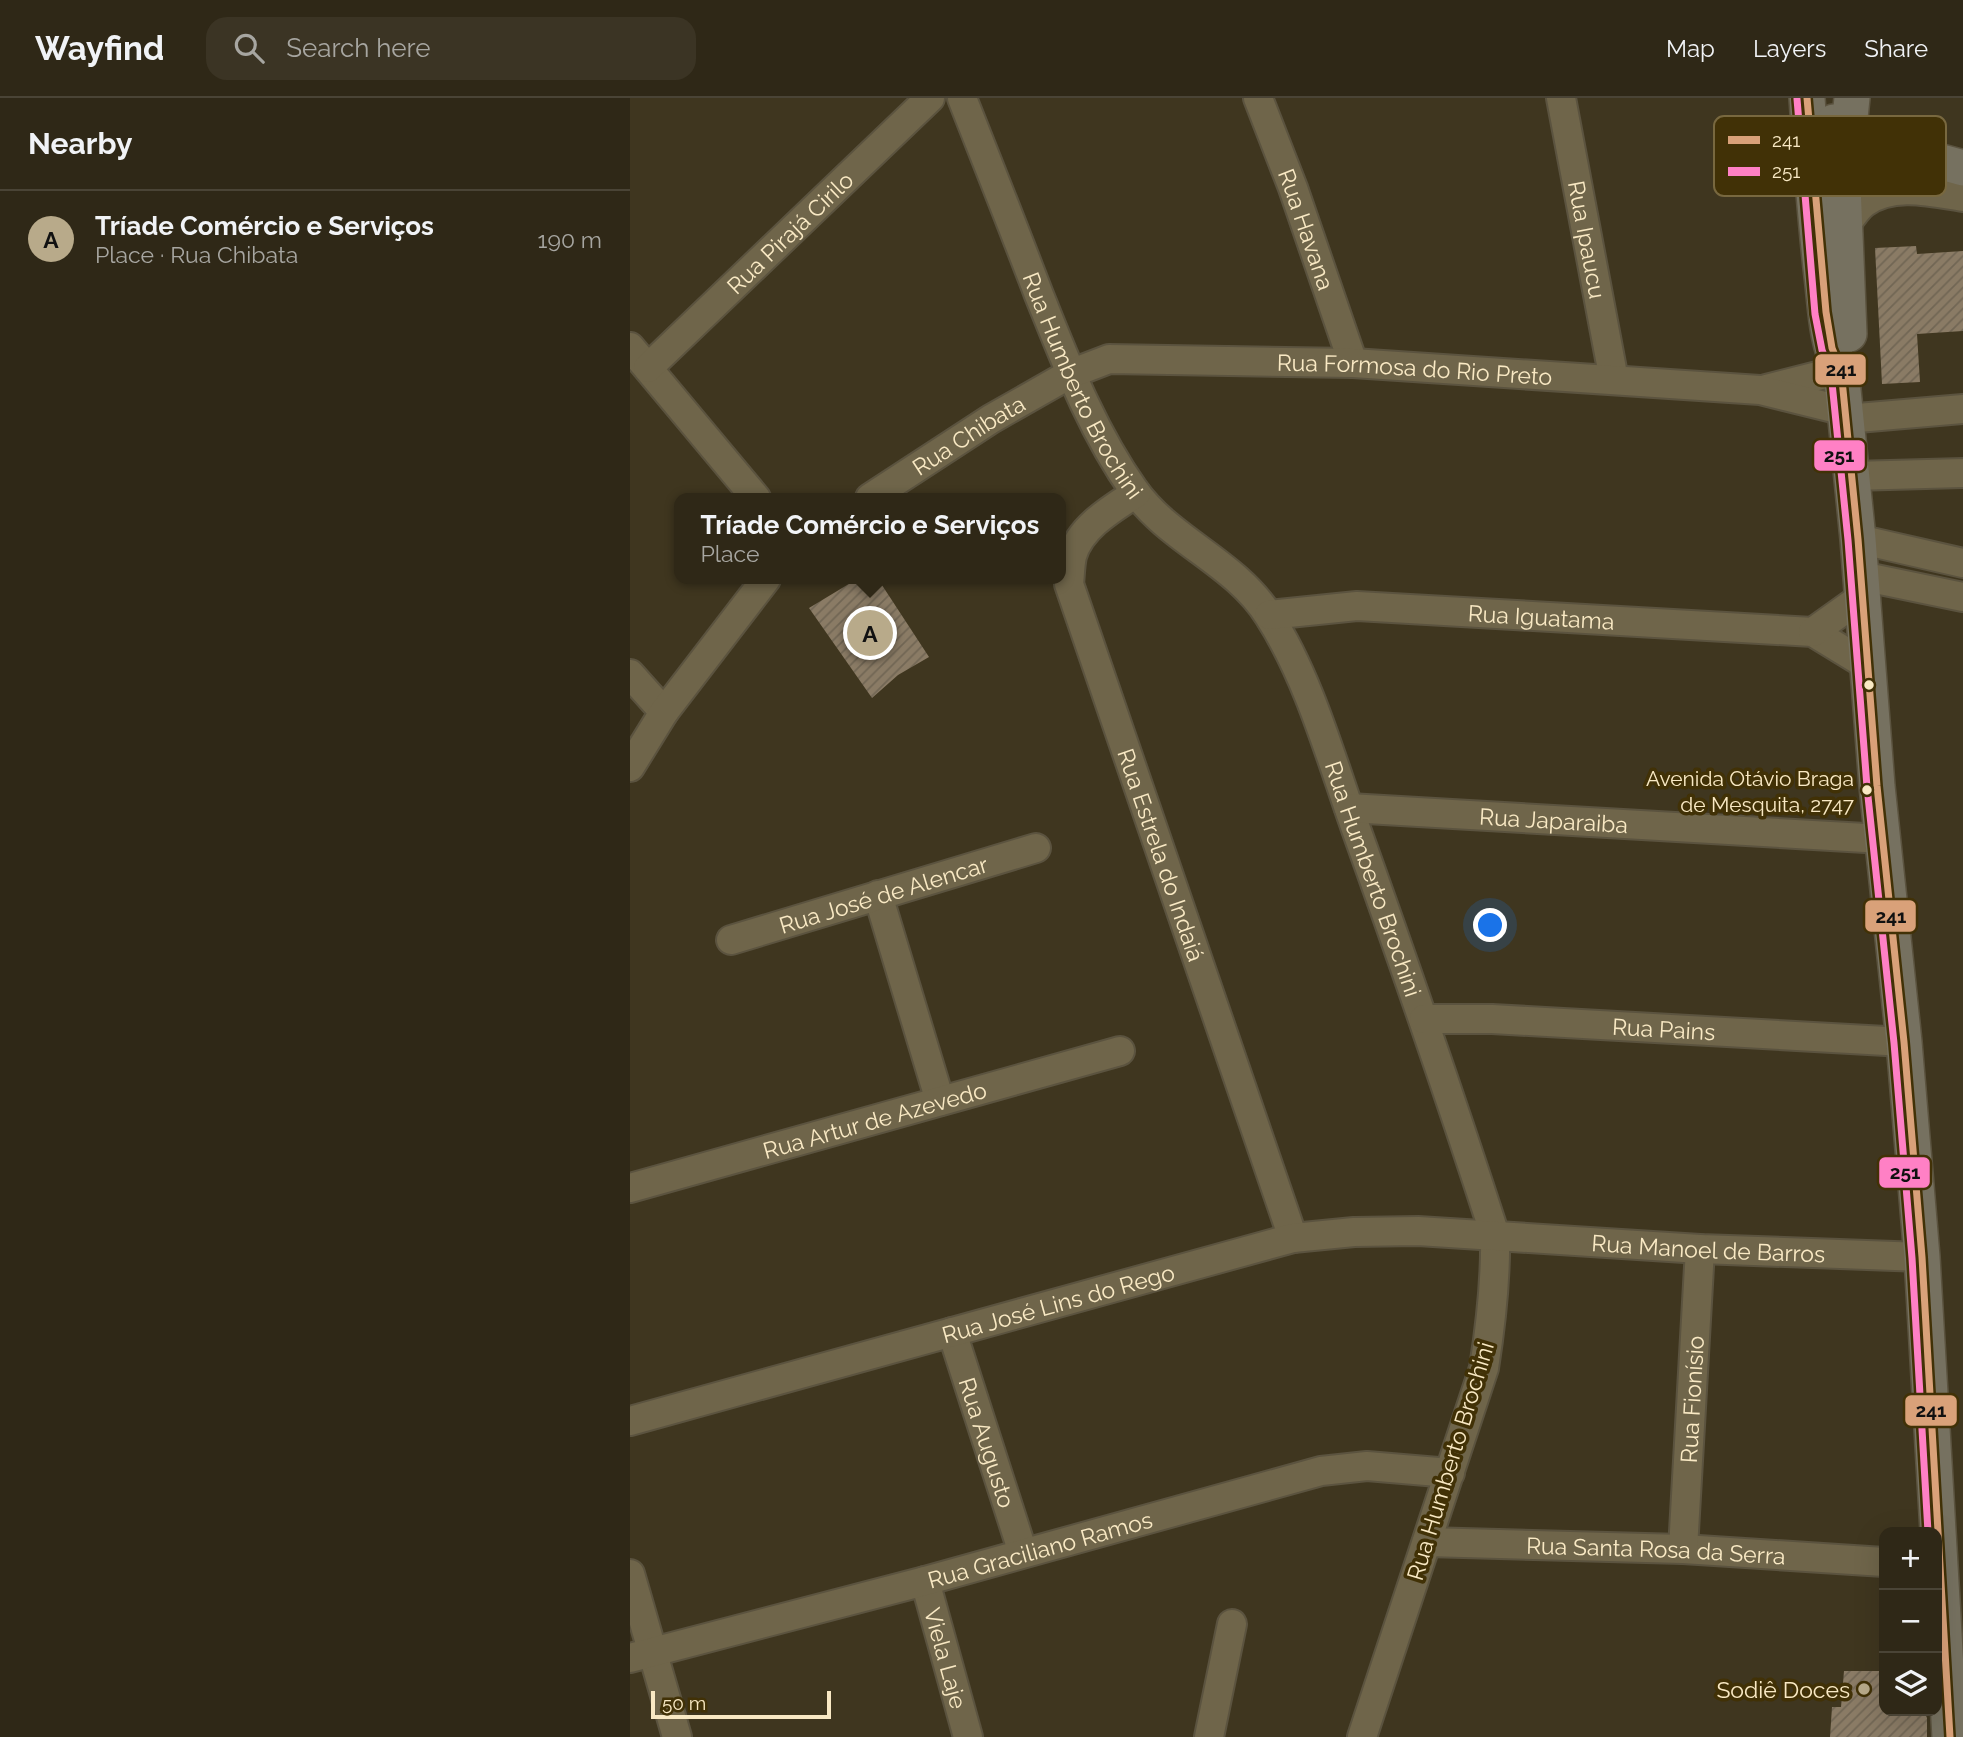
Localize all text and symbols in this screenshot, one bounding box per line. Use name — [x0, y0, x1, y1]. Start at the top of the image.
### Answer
search box — [206, 17, 696, 80]
text: Wayfind — [35, 29, 164, 68]
icon: search — [230, 29, 268, 67]
text: Search here — [286, 33, 431, 63]
text: Map — [1666, 34, 1715, 63]
text: Layers — [1753, 34, 1826, 63]
text: Share — [1864, 34, 1928, 63]
legend — [1714, 116, 1946, 196]
text: Nearby — [28, 126, 132, 161]
text: 241 — [1772, 129, 1800, 151]
text: 251 — [1772, 160, 1800, 182]
street label: Rua Havana — [1273, 165, 1340, 293]
street label: Rua Pirajá Cirilo — [721, 166, 858, 299]
street label: Rua Ipaucu — [1563, 178, 1612, 301]
text: Tríade Comércio e Serviços — [95, 211, 434, 241]
text: A — [43, 226, 59, 253]
text: 190 m — [538, 226, 602, 253]
text: Place · Rua Chibata — [95, 241, 298, 268]
street label: Rua Humberto Brochini — [1018, 268, 1149, 504]
street label: Rua Formosa do Rio Preto — [1277, 348, 1553, 390]
line badge: 241 — [1814, 353, 1867, 386]
text: 241 — [1826, 358, 1856, 380]
street label: Rua Chibata — [907, 389, 1029, 480]
line badge: 251 — [1813, 439, 1866, 472]
text: 251 — [1824, 444, 1854, 466]
popup — [674, 493, 1066, 584]
text: Tríade Comércio e Serviços — [701, 510, 1039, 540]
text: Place — [701, 540, 760, 567]
street label: Rua Iguatama — [1467, 599, 1615, 634]
pin: A — [847, 607, 893, 659]
unlabelled marker — [1862, 678, 1876, 692]
street label: Rua Estrela do Indaiá — [1113, 745, 1211, 965]
street label: Rua Humberto Brochini — [1320, 757, 1427, 1000]
place label: Avenida Otávio Braga de Mesquita, 2747 — [1646, 766, 1855, 817]
marker: Avenida Otávio Braga de Mesquita, 2747 — [1860, 783, 1874, 797]
street label: Rua Japaraiba — [1479, 802, 1629, 838]
street label: Rua José de Alencar — [776, 850, 991, 938]
line badge: 241 — [1864, 899, 1917, 933]
text: 241 — [1876, 905, 1906, 927]
your location — [1473, 908, 1507, 942]
street label: Rua Pains — [1611, 1012, 1716, 1045]
street label: Rua Artur de Azevedo — [760, 1076, 989, 1164]
line badge: 251 — [1878, 1156, 1931, 1189]
text: 251 — [1890, 1161, 1920, 1183]
street label: Rua Manoel de Barros — [1591, 1229, 1826, 1267]
street label: Rua José Lins do Rego — [939, 1258, 1177, 1348]
street label: Rua Fionísio — [1674, 1335, 1709, 1464]
street label: Rua Humberto Brochini — [1401, 1339, 1499, 1583]
street label: Rua Augusto — [954, 1374, 1021, 1511]
line badge: 241 — [1904, 1394, 1958, 1427]
text: 241 — [1916, 1399, 1946, 1421]
street label: Rua Graciliano Ramos — [924, 1505, 1155, 1593]
map controls — [1879, 1527, 1942, 1716]
button: + — [1879, 1527, 1942, 1590]
street label: Rua Santa Rosa da Serra — [1526, 1531, 1786, 1569]
button: − — [1879, 1590, 1942, 1653]
street label: Viela Laje — [919, 1605, 973, 1712]
button: layers — [1879, 1653, 1942, 1716]
place label: Sodiê Doces — [1716, 1676, 1850, 1703]
marker: Sodiê Doces — [1856, 1681, 1872, 1697]
scale bar — [651, 1688, 831, 1720]
text: 50 m — [662, 1692, 706, 1714]

